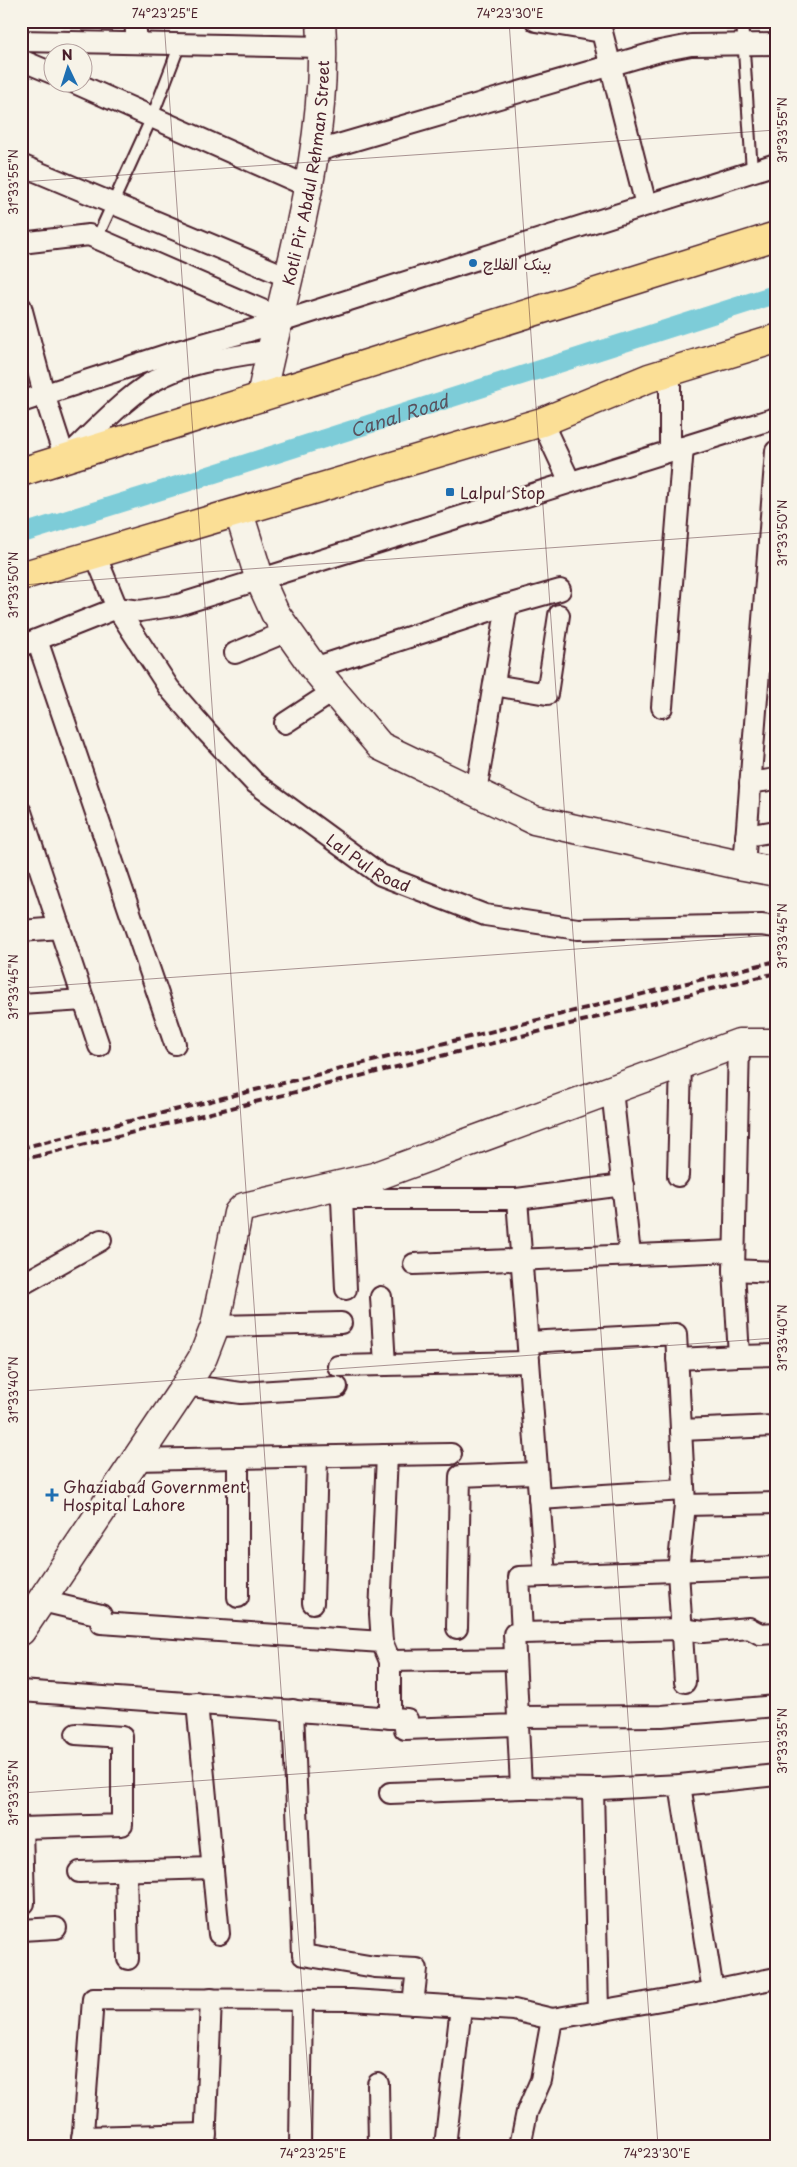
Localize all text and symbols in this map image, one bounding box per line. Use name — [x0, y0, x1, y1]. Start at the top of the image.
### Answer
text: 74°23'25"E — [132, 4, 198, 22]
text: 74°23'30"E — [476, 4, 544, 22]
north arrow — [42, 42, 92, 92]
text: N — [61, 44, 73, 65]
street label: Kotli Pir Abdul Rehman Street — [275, 60, 334, 288]
text: 31°33'55"N — [773, 97, 791, 163]
text: 31°33'55"N — [4, 149, 22, 215]
place label: بینک الفلاح — [483, 251, 552, 275]
marker: بینک الفلاح — [467, 257, 479, 269]
water label: Canal Road — [346, 386, 454, 443]
place label: Lalpul Stop — [460, 480, 545, 504]
marker: Lalpul Stop — [444, 486, 456, 498]
text: 31°33'50"N — [773, 500, 791, 566]
text: 31°33'50"N — [4, 552, 22, 618]
street label: Lal Pul Road — [322, 827, 414, 897]
text: 31°33'45"N — [773, 903, 791, 969]
text: 31°33'45"N — [4, 954, 22, 1020]
text: 31°33'40"N — [773, 1304, 791, 1372]
text: 31°33'40"N — [4, 1356, 22, 1424]
place label: Ghaziabad Government Hospital Lahore — [63, 1474, 247, 1516]
marker: Ghaziabad Government Hospital Lahore — [45, 1488, 59, 1502]
text: 31°33'35"N — [773, 1708, 791, 1774]
text: 31°33'35"N — [4, 1760, 22, 1826]
text: 74°23'25"E — [280, 2144, 346, 2162]
text: 74°23'30"E — [623, 2144, 691, 2162]

